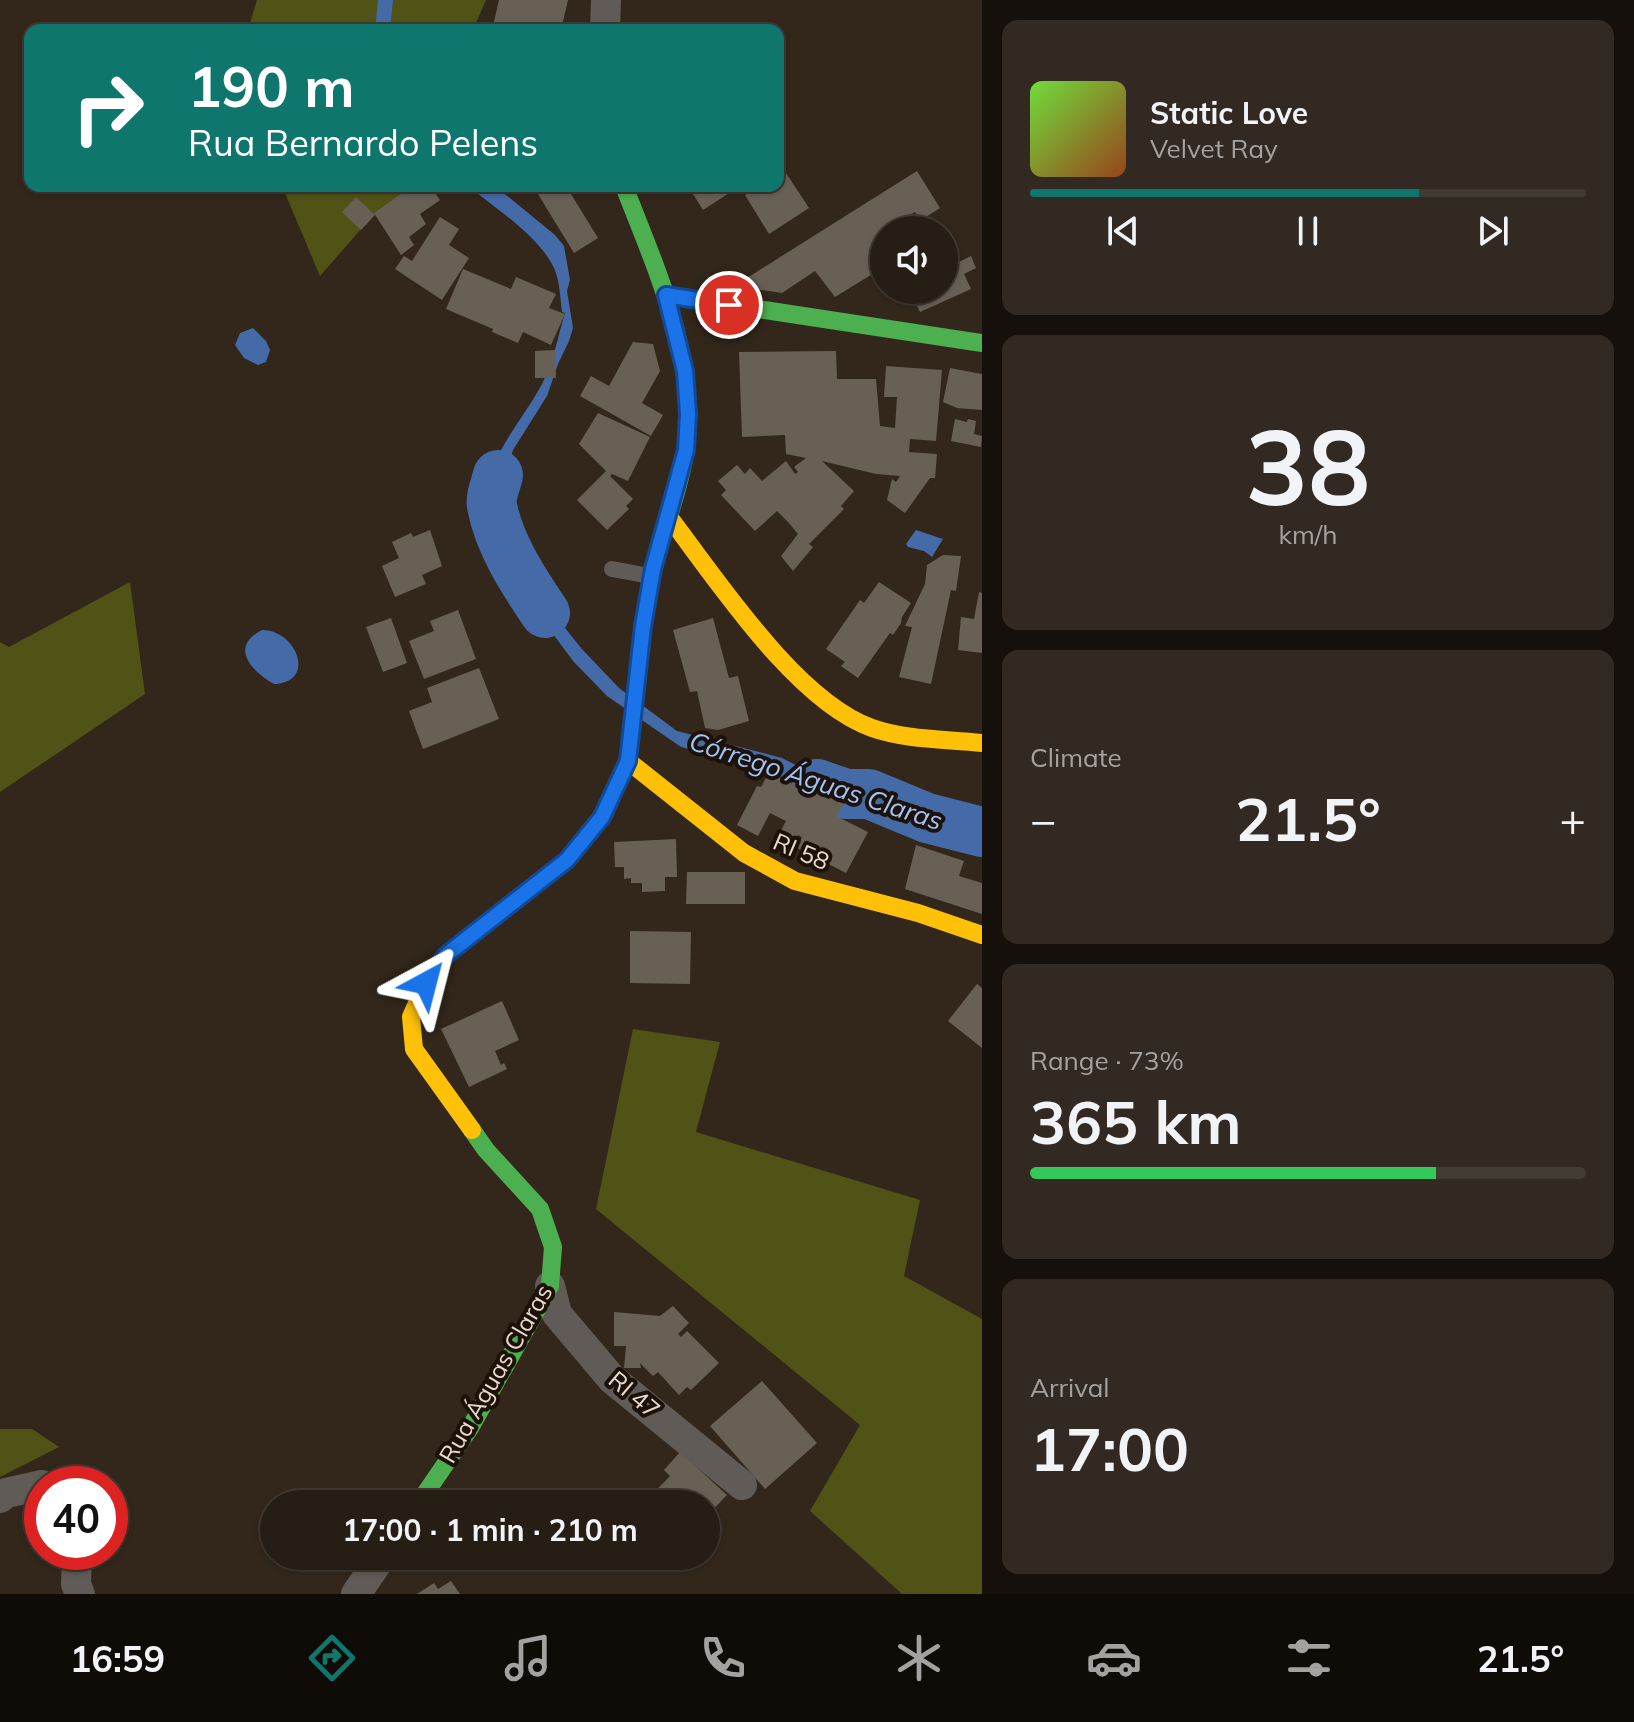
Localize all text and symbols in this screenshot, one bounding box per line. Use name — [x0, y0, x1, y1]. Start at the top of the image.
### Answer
text: 190 m — [188, 51, 355, 121]
icon: right — [56, 56, 160, 160]
text: Static Love — [1150, 94, 1308, 132]
text: Rua Bernardo Pelens — [188, 120, 538, 165]
text: Velvet Ray — [1150, 132, 1278, 165]
icon: previous — [1101, 209, 1145, 253]
icon: pause — [1286, 209, 1330, 253]
icon: next — [1471, 209, 1515, 253]
map controls — [870, 216, 958, 304]
button: sound — [870, 216, 958, 304]
pin — [695, 271, 763, 339]
icon: arrive — [707, 283, 751, 327]
text: 38 — [1246, 400, 1370, 531]
text: km/h — [1279, 518, 1337, 551]
water label: Córrego Águas Claras — [685, 724, 947, 837]
text: Climate — [1030, 741, 1122, 774]
text: 21.5° — [1235, 781, 1381, 856]
text: − — [1030, 792, 1056, 847]
text: + — [1560, 792, 1586, 847]
street label: RI 58 — [769, 826, 834, 876]
position arrow — [384, 941, 468, 1025]
text: Range · 73% — [1030, 1044, 1184, 1077]
text: 365 km — [1030, 1084, 1242, 1159]
street label: Rua Águas Claras — [432, 1279, 558, 1468]
street label: RI 47 — [603, 1364, 666, 1424]
text: Arrival — [1030, 1371, 1110, 1404]
text: 17:00 — [1030, 1411, 1189, 1486]
speed limit sign: 40 — [24, 1466, 128, 1570]
text: 17:00 · 1 min · 210 m — [342, 1511, 638, 1549]
icon: directions — [304, 1630, 360, 1686]
icon: music — [500, 1630, 556, 1686]
icon: phone — [695, 1630, 751, 1686]
icon: climate — [891, 1630, 947, 1686]
icon: car — [1086, 1630, 1142, 1686]
icon: filters — [1281, 1630, 1337, 1686]
text: 16:59 — [70, 1636, 165, 1681]
text: 21.5° — [1477, 1636, 1564, 1681]

